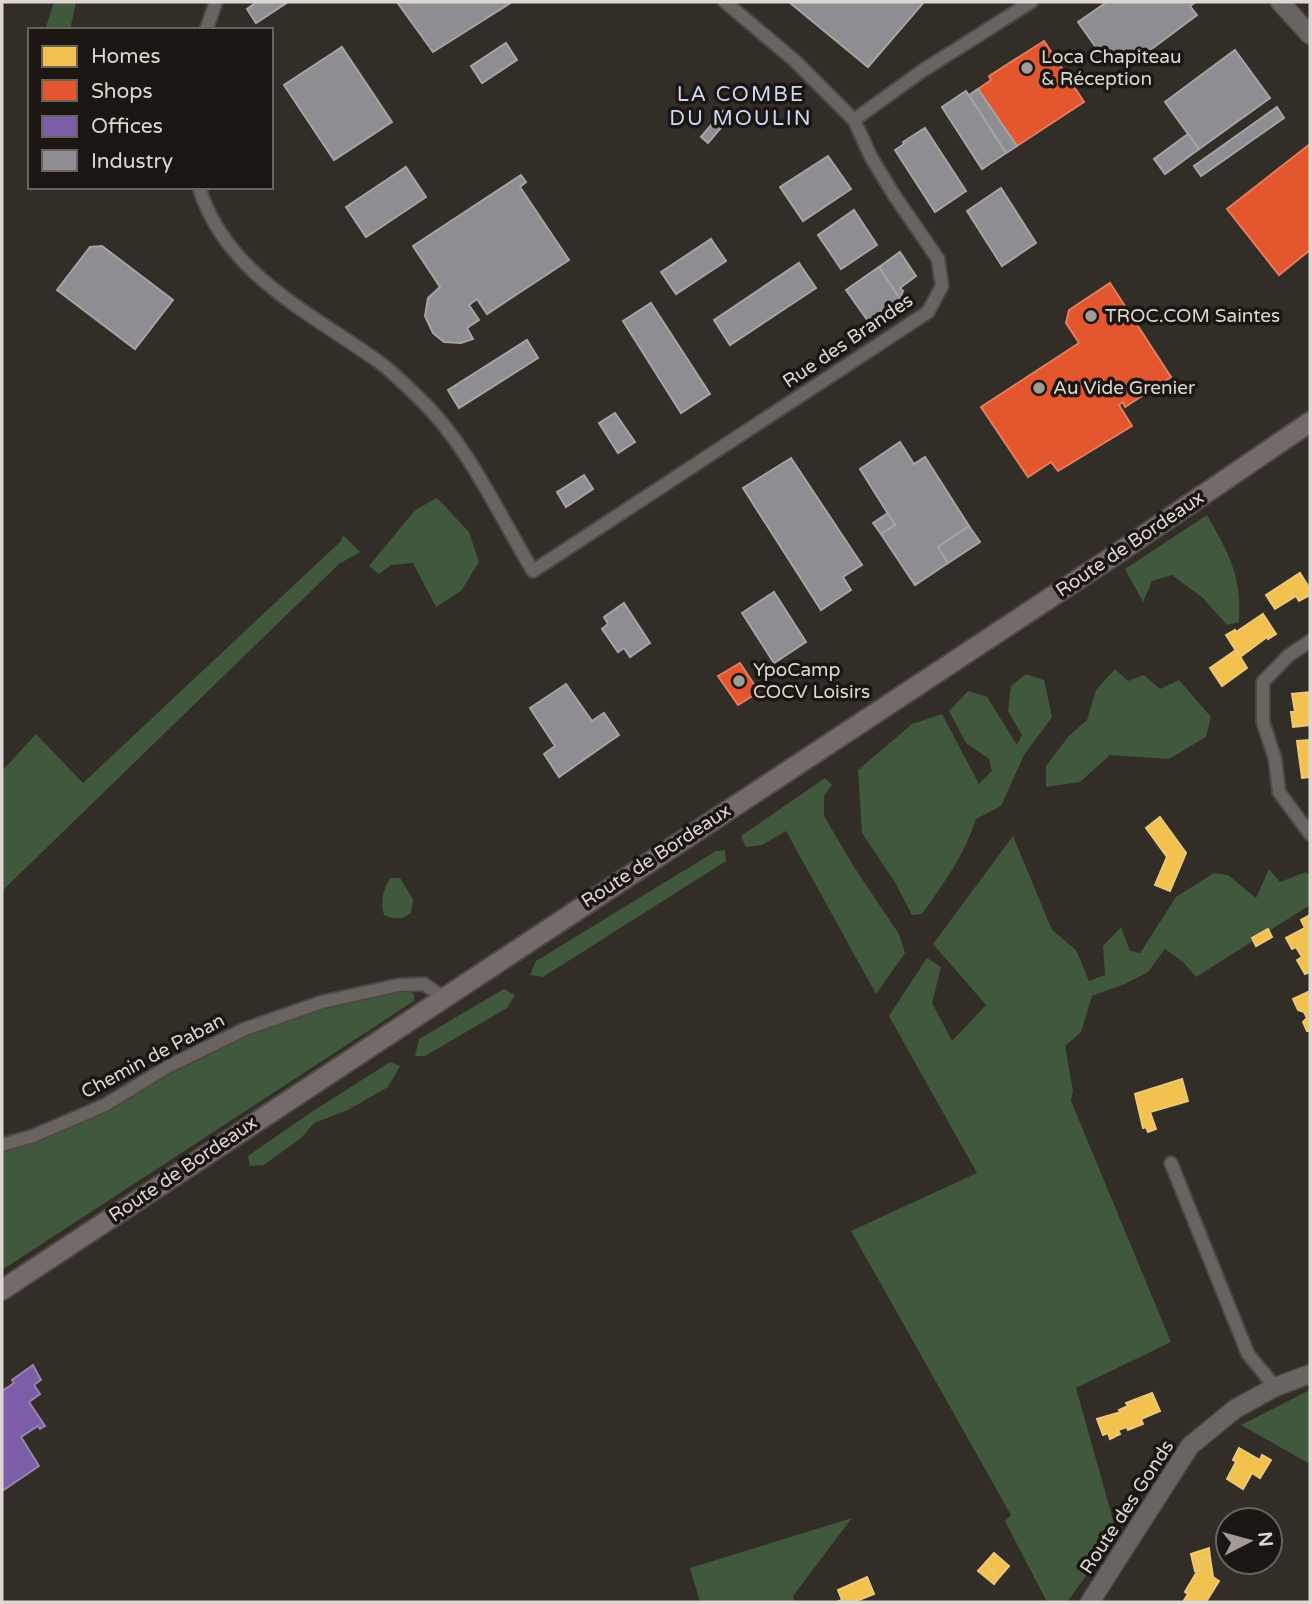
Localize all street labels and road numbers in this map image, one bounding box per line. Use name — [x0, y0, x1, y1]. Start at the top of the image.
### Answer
street label: Rue des Brandes — [779, 289, 917, 393]
street label: Route de Bordeaux — [1052, 486, 1208, 602]
street label: Route de Bordeaux — [577, 799, 735, 913]
street label: Chemin de Paban — [78, 1009, 228, 1103]
street label: Route de Bordeaux — [105, 1111, 261, 1227]
street label: Route des Gonds — [1076, 1436, 1178, 1578]

